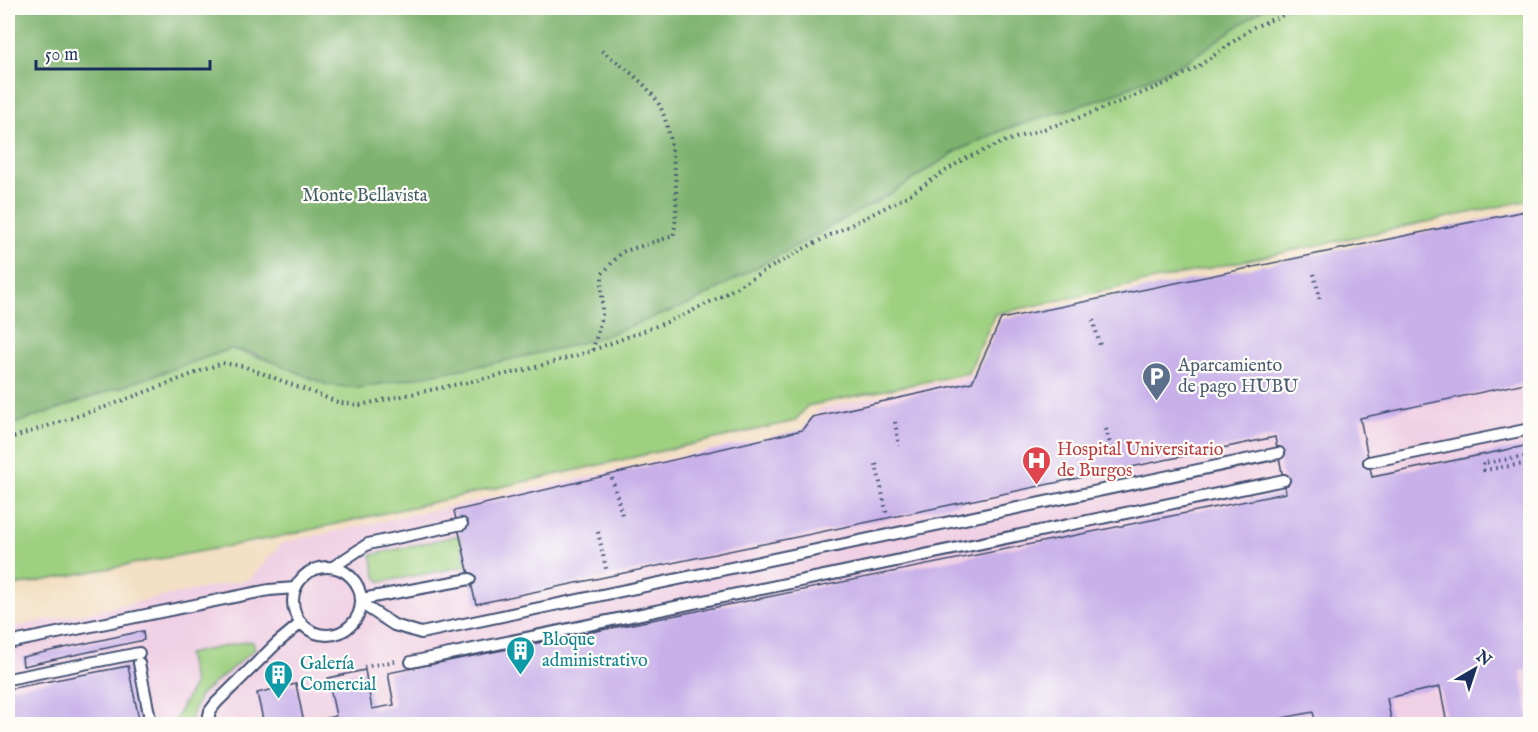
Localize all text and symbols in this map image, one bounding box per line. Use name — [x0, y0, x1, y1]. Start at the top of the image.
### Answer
scale bar — [36, 33, 210, 71]
text: 50 m — [45, 44, 78, 67]
park label: Monte Bellavista — [303, 185, 428, 208]
place label: Aparcamiento de pago HUBU — [1177, 355, 1299, 399]
parking icon: Aparcamiento de pago HUBU — [1141, 360, 1173, 402]
place label: Hospital Universitario de Burgos — [1057, 439, 1224, 483]
hospital icon: Hospital Universitario de Burgos — [1020, 444, 1052, 486]
place label: Bloque administrativo — [542, 629, 648, 673]
building icon: Bloque administrativo — [505, 634, 537, 676]
north arrow — [1445, 639, 1505, 699]
text: N — [1471, 646, 1495, 671]
place label: Galería Comercial — [300, 653, 377, 697]
building icon: Galería Comercial — [263, 658, 295, 700]

